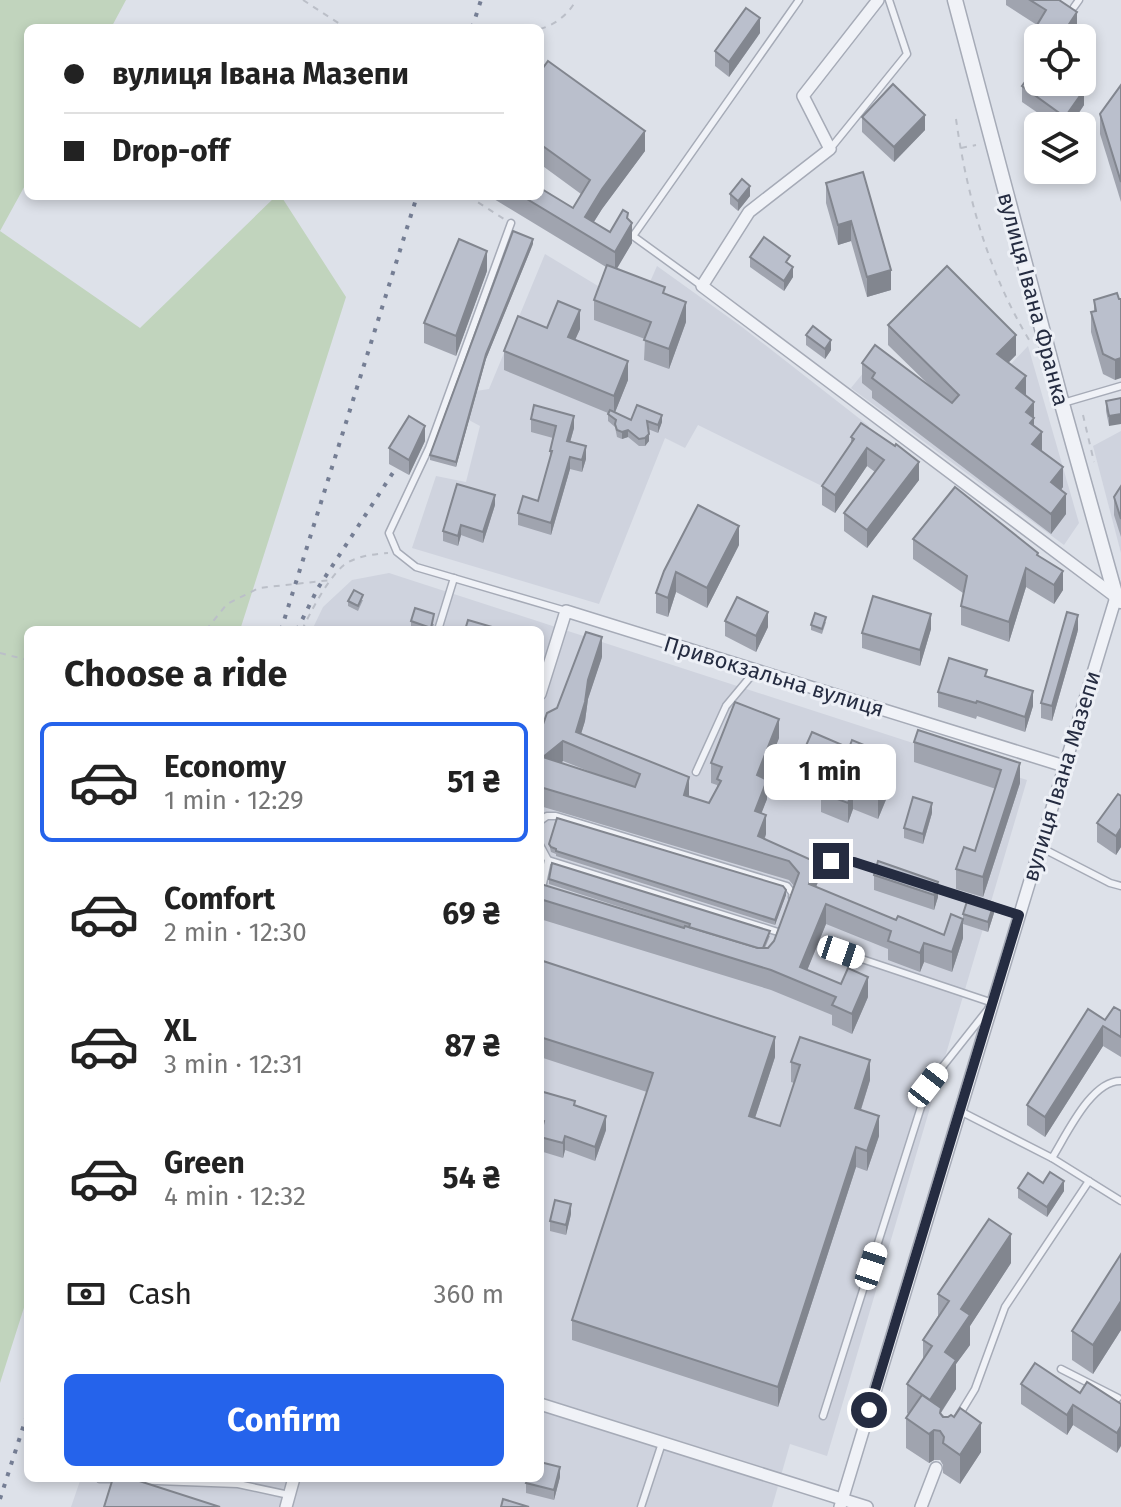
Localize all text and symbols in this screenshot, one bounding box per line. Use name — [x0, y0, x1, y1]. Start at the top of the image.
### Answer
map controls — [1024, 24, 1096, 184]
button: locate — [1024, 24, 1096, 96]
text: вулиця Івана Мазепи — [112, 56, 409, 92]
button: layers — [1024, 112, 1096, 184]
text: Drop-off — [112, 133, 229, 169]
street label: вулиця Івана Франка — [992, 189, 1075, 409]
street label: Привокзальна вулиця — [660, 630, 887, 723]
text: Choose a ride — [64, 652, 287, 696]
street label: вулиця Івана Мазепи — [1017, 667, 1106, 885]
callout: 1 min — [765, 745, 897, 801]
icon: car — [68, 746, 140, 818]
text: Economy — [164, 749, 286, 785]
text: 1 min — [799, 756, 861, 787]
text: 51 ₴ — [447, 764, 500, 800]
text: 1 min · 12:29 — [164, 785, 304, 816]
route end — [813, 843, 849, 879]
icon: car — [68, 878, 140, 950]
text: Comfort — [164, 881, 275, 917]
text: 69 ₴ — [442, 896, 500, 932]
text: 2 min · 12:30 — [164, 917, 307, 948]
car — [814, 933, 868, 971]
icon: car — [68, 1010, 140, 1082]
text: XL — [164, 1013, 197, 1049]
text: 87 ₴ — [445, 1028, 500, 1064]
text: 3 min · 12:31 — [164, 1049, 303, 1080]
car — [904, 1059, 952, 1111]
icon: car — [68, 1142, 140, 1214]
text: Green — [164, 1145, 245, 1181]
text: 54 ₴ — [443, 1160, 500, 1196]
text: 4 min · 12:32 — [164, 1181, 306, 1212]
car — [852, 1239, 890, 1293]
icon: cash — [64, 1272, 108, 1316]
text: Cash — [128, 1276, 192, 1312]
text: 360 m — [433, 1279, 504, 1310]
button: Confirm — [64, 1374, 504, 1466]
route start — [851, 1392, 887, 1428]

